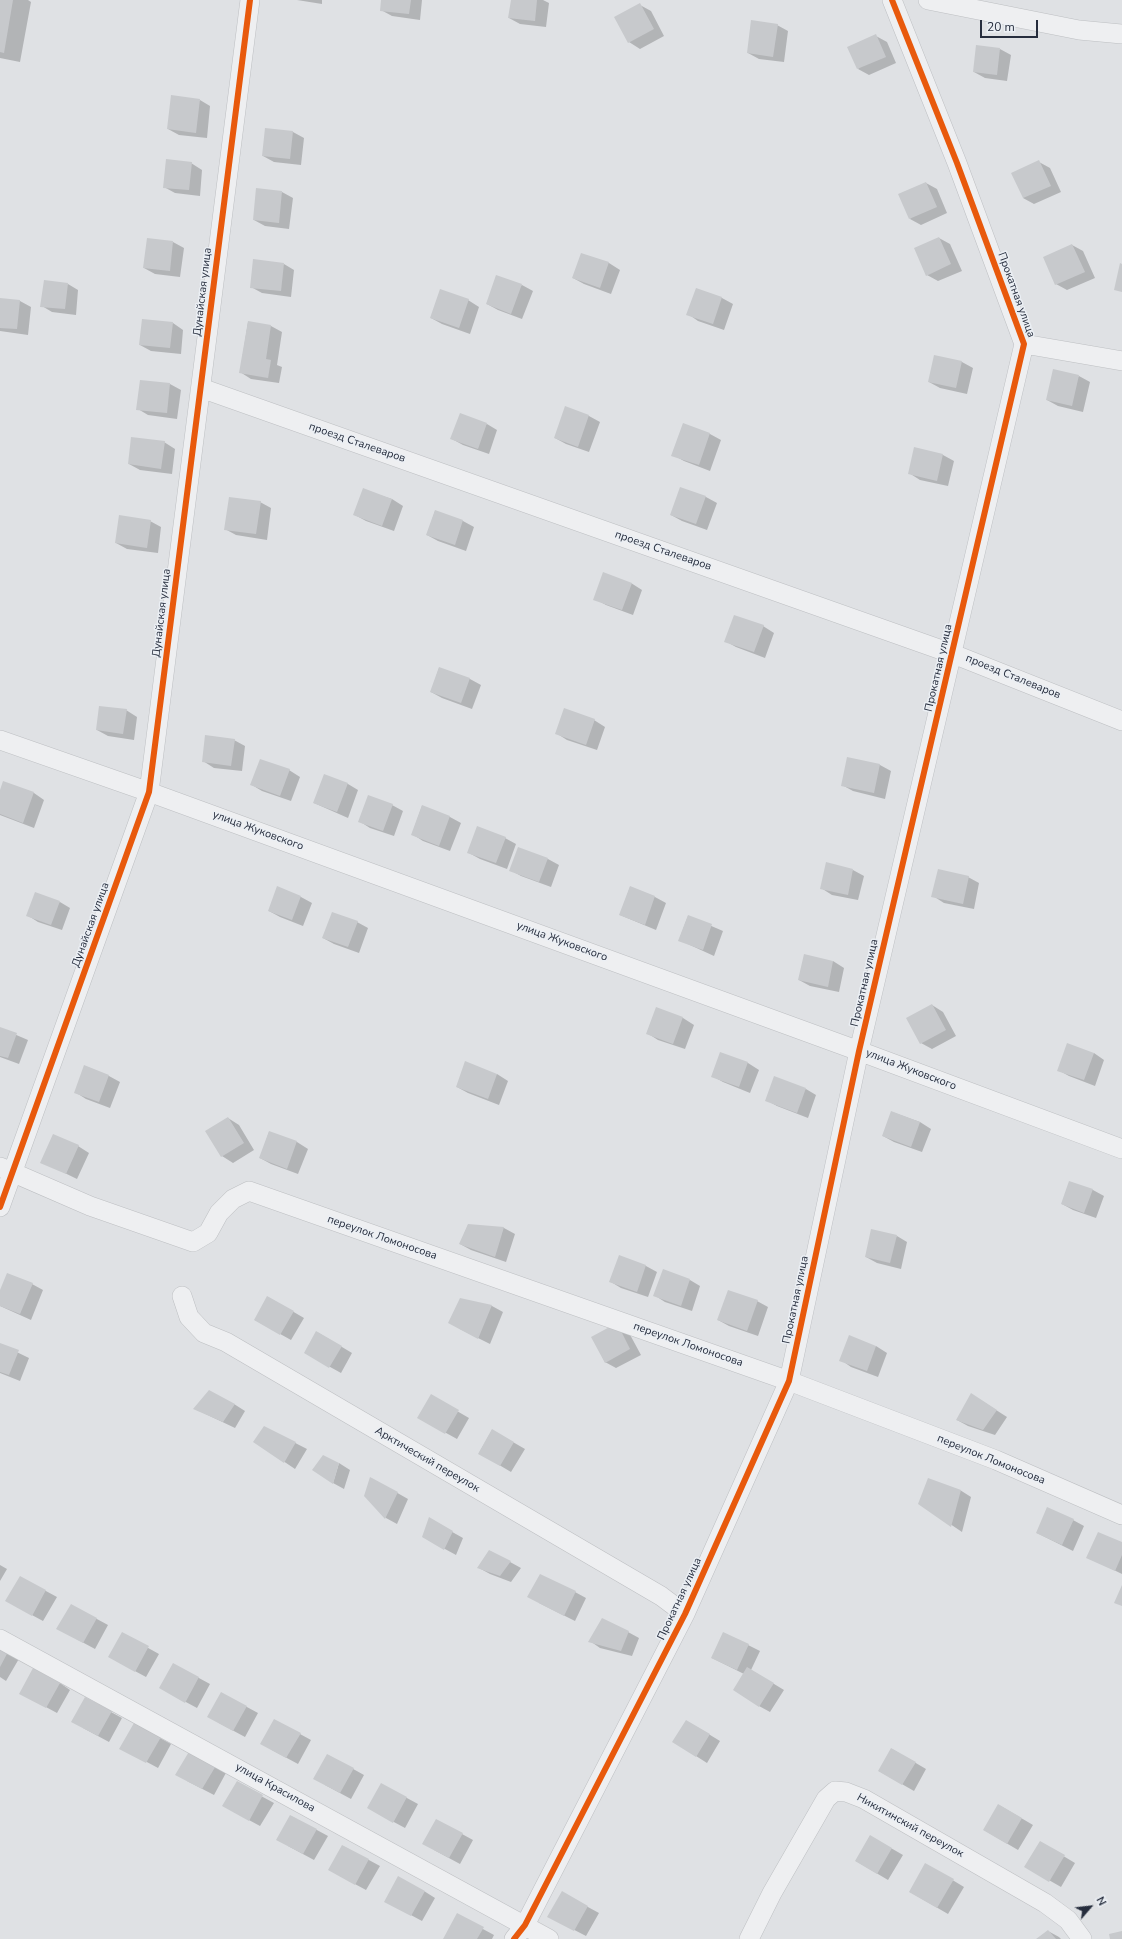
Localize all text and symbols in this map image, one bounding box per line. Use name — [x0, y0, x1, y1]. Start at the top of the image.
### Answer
scale bar — [982, 12, 1040, 38]
text: 20 m — [987, 19, 1015, 35]
street label: Дунайская улица — [191, 247, 215, 337]
street label: Прокатная улица — [994, 251, 1038, 339]
street label: проезд Сталеваров — [307, 420, 407, 466]
street label: проезд Сталеваров — [613, 528, 713, 574]
street label: Дунайская улица — [150, 568, 174, 658]
street label: Прокатная улица — [923, 623, 955, 713]
street label: проезд Сталеваров — [964, 652, 1062, 702]
street label: улица Жуковского — [211, 808, 305, 854]
street label: Дунайская улица — [70, 881, 112, 969]
street label: улица Жуковского — [515, 919, 609, 965]
street label: Прокатная улица — [849, 938, 881, 1028]
street label: улица Жуковского — [864, 1047, 958, 1093]
street label: переулок Ломоносова — [325, 1213, 439, 1263]
street label: Прокатная улица — [780, 1255, 812, 1345]
street label: переулок Ломоносова — [631, 1320, 745, 1370]
street label: Арктический переулок — [372, 1425, 482, 1495]
street label: переулок Ломоносова — [935, 1432, 1047, 1488]
street label: Прокатная улица — [655, 1556, 705, 1642]
street label: улица Красилова — [233, 1761, 317, 1815]
street label: Никитинский переулок — [854, 1791, 966, 1861]
north arrow — [1070, 1887, 1110, 1927]
text: N — [1092, 1894, 1110, 1908]

